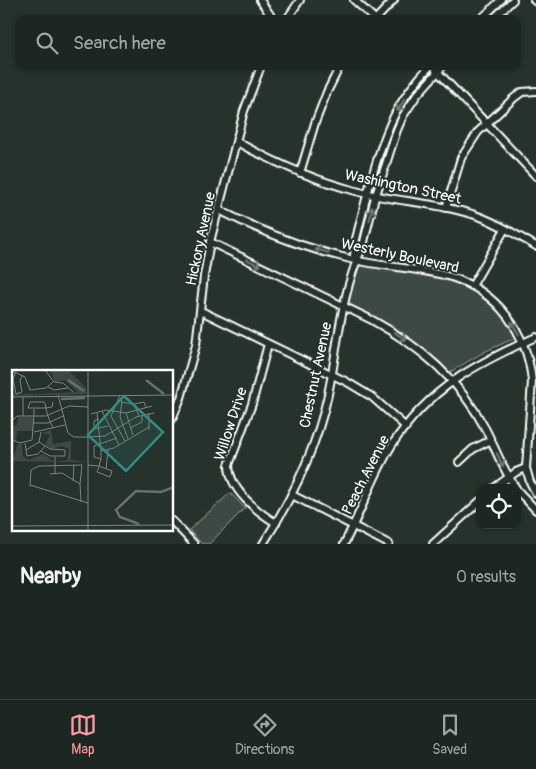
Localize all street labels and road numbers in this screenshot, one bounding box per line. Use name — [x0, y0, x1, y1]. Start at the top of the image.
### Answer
street label: Washington Street — [343, 165, 464, 209]
street label: Hickory Avenue — [182, 190, 220, 288]
street label: Westerly Boulevard — [339, 234, 461, 278]
street label: Chestnut Avenue — [295, 320, 337, 430]
street label: Willow Drive — [210, 384, 252, 463]
street label: Peach Avenue — [338, 432, 394, 518]

